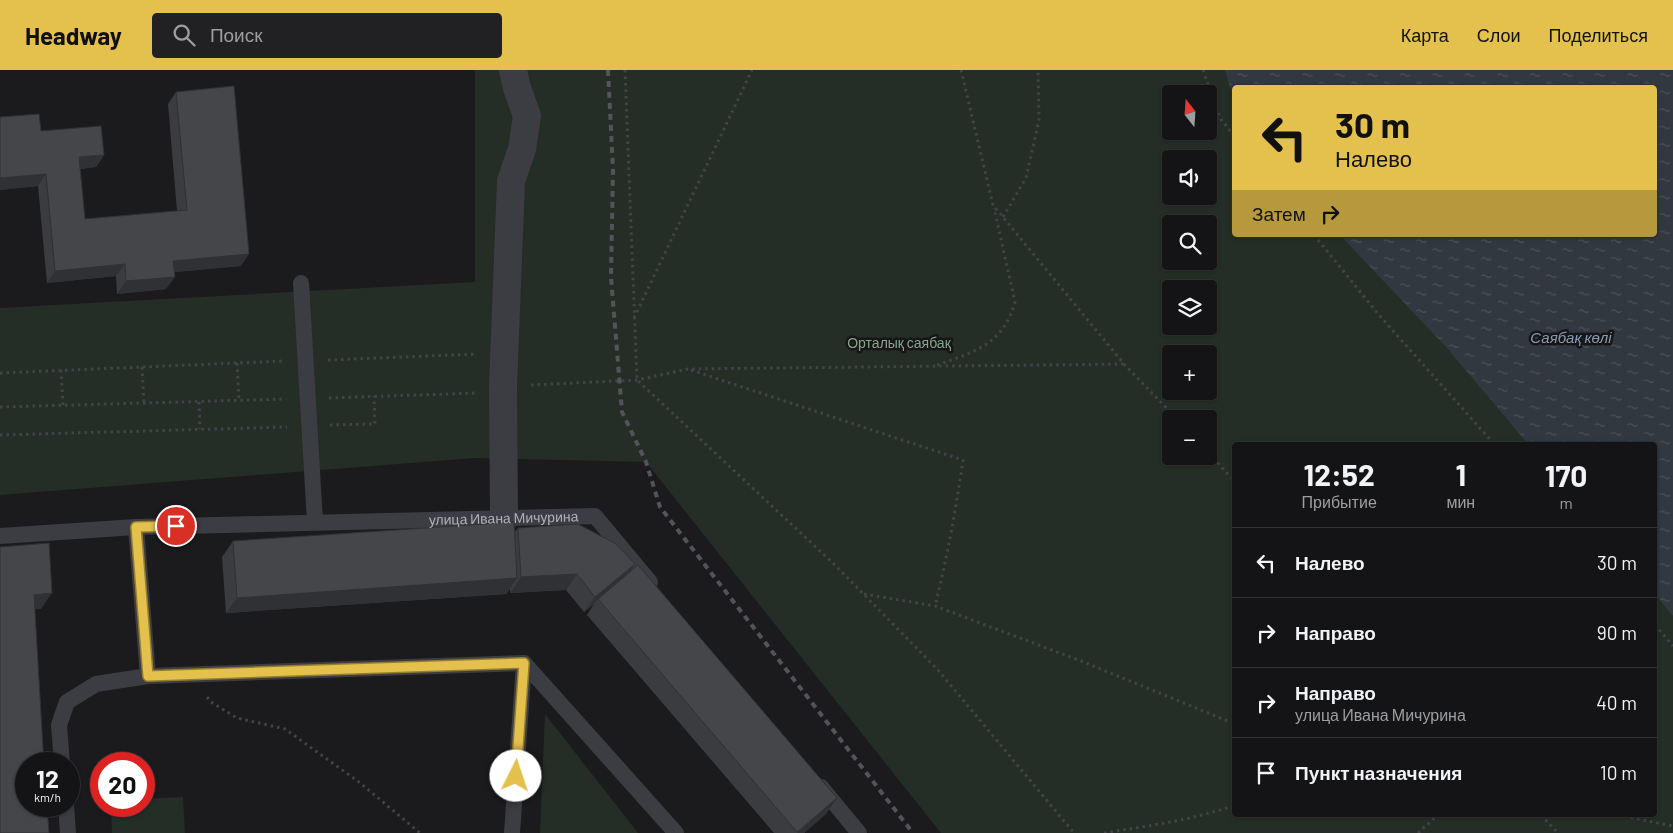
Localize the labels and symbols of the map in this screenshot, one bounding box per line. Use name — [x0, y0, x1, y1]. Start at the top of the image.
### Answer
north arrow — [1162, 85, 1218, 140]
water label: Саябақ көлі — [1530, 328, 1612, 346]
park label: Орталық саябақ — [847, 334, 952, 351]
pin — [155, 505, 197, 547]
street label: улица Ивана Мичурина — [429, 507, 579, 528]
position arrow — [489, 749, 541, 801]
speed limit sign: 20 — [90, 752, 155, 817]

